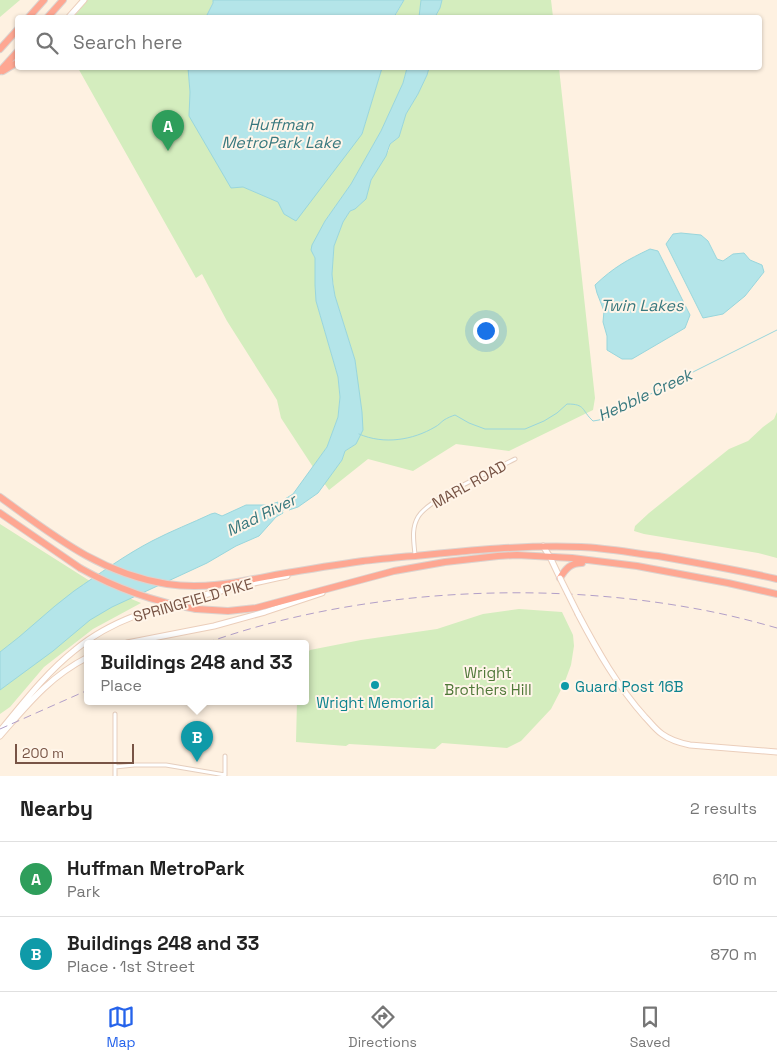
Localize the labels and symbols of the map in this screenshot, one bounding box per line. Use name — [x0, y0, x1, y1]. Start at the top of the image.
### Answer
pin: A — [152, 110, 184, 151]
water label: Huffman MetroPark Lake — [222, 114, 341, 153]
water label: Twin Lakes — [601, 295, 684, 316]
your location — [473, 318, 499, 344]
water label: Hebble Creek — [594, 363, 698, 426]
street label: MARL ROAD — [428, 456, 510, 512]
water label: Mad River — [223, 488, 301, 541]
street label: SPRINGFIELD PIKE — [131, 574, 255, 626]
park label: Wright Brothers Hill — [444, 663, 532, 699]
place label: Guard Post 16B — [575, 677, 684, 696]
marker: Wright Memorial — [369, 679, 381, 691]
marker: Guard Post 16B — [559, 680, 571, 692]
place label: Wright Memorial — [316, 693, 434, 712]
pin: B — [181, 721, 213, 762]
scale bar — [15, 741, 134, 764]

